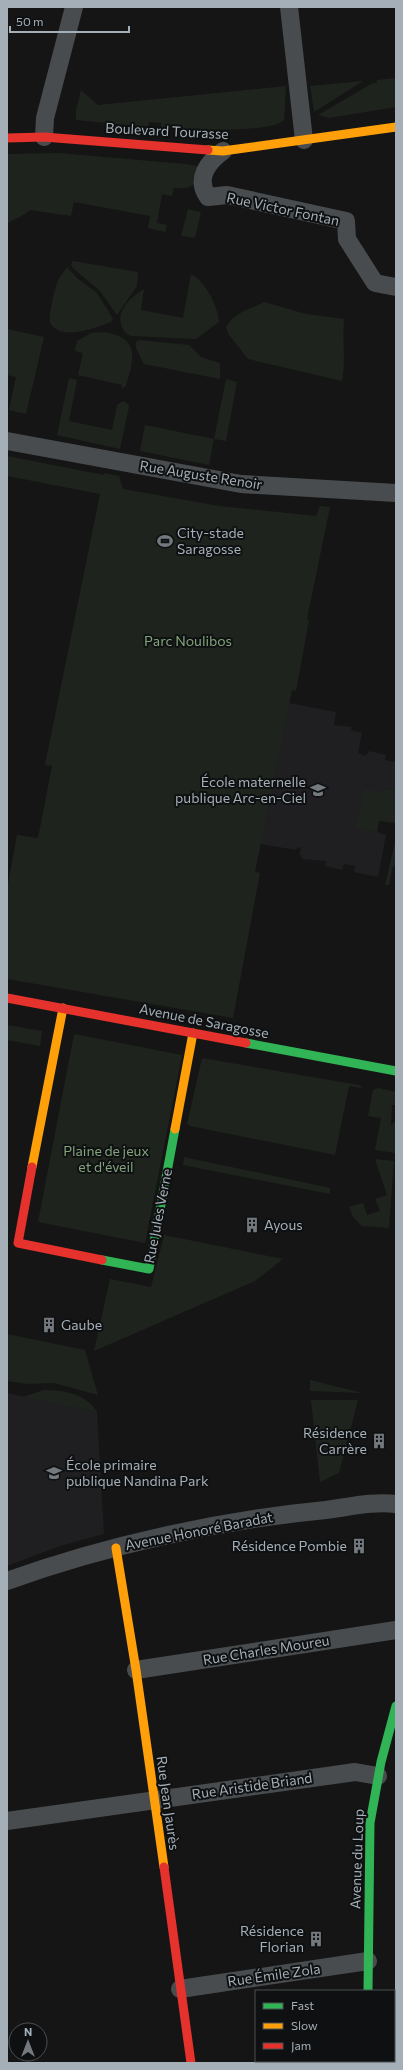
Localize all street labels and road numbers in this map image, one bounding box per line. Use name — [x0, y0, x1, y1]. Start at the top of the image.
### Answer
street label: Boulevard Tourasse — [105, 119, 229, 142]
street label: Rue Victor Fontan — [225, 188, 341, 229]
street label: Rue Auguste Renoir — [139, 456, 264, 493]
street label: Avenue de Saragosse — [138, 1000, 270, 1041]
street label: Rue Jules Verne — [140, 1167, 175, 1265]
street label: Avenue Honoré Baradat — [124, 1508, 275, 1553]
street label: Rue Charles Moureu — [201, 1631, 330, 1668]
street label: Rue Jean Jaurès — [153, 1755, 184, 1851]
street label: Rue Aristide Briand — [191, 1769, 313, 1802]
street label: Avenue du Loup — [346, 1809, 367, 1909]
street label: Rue Émile Zola — [226, 1960, 321, 1989]

